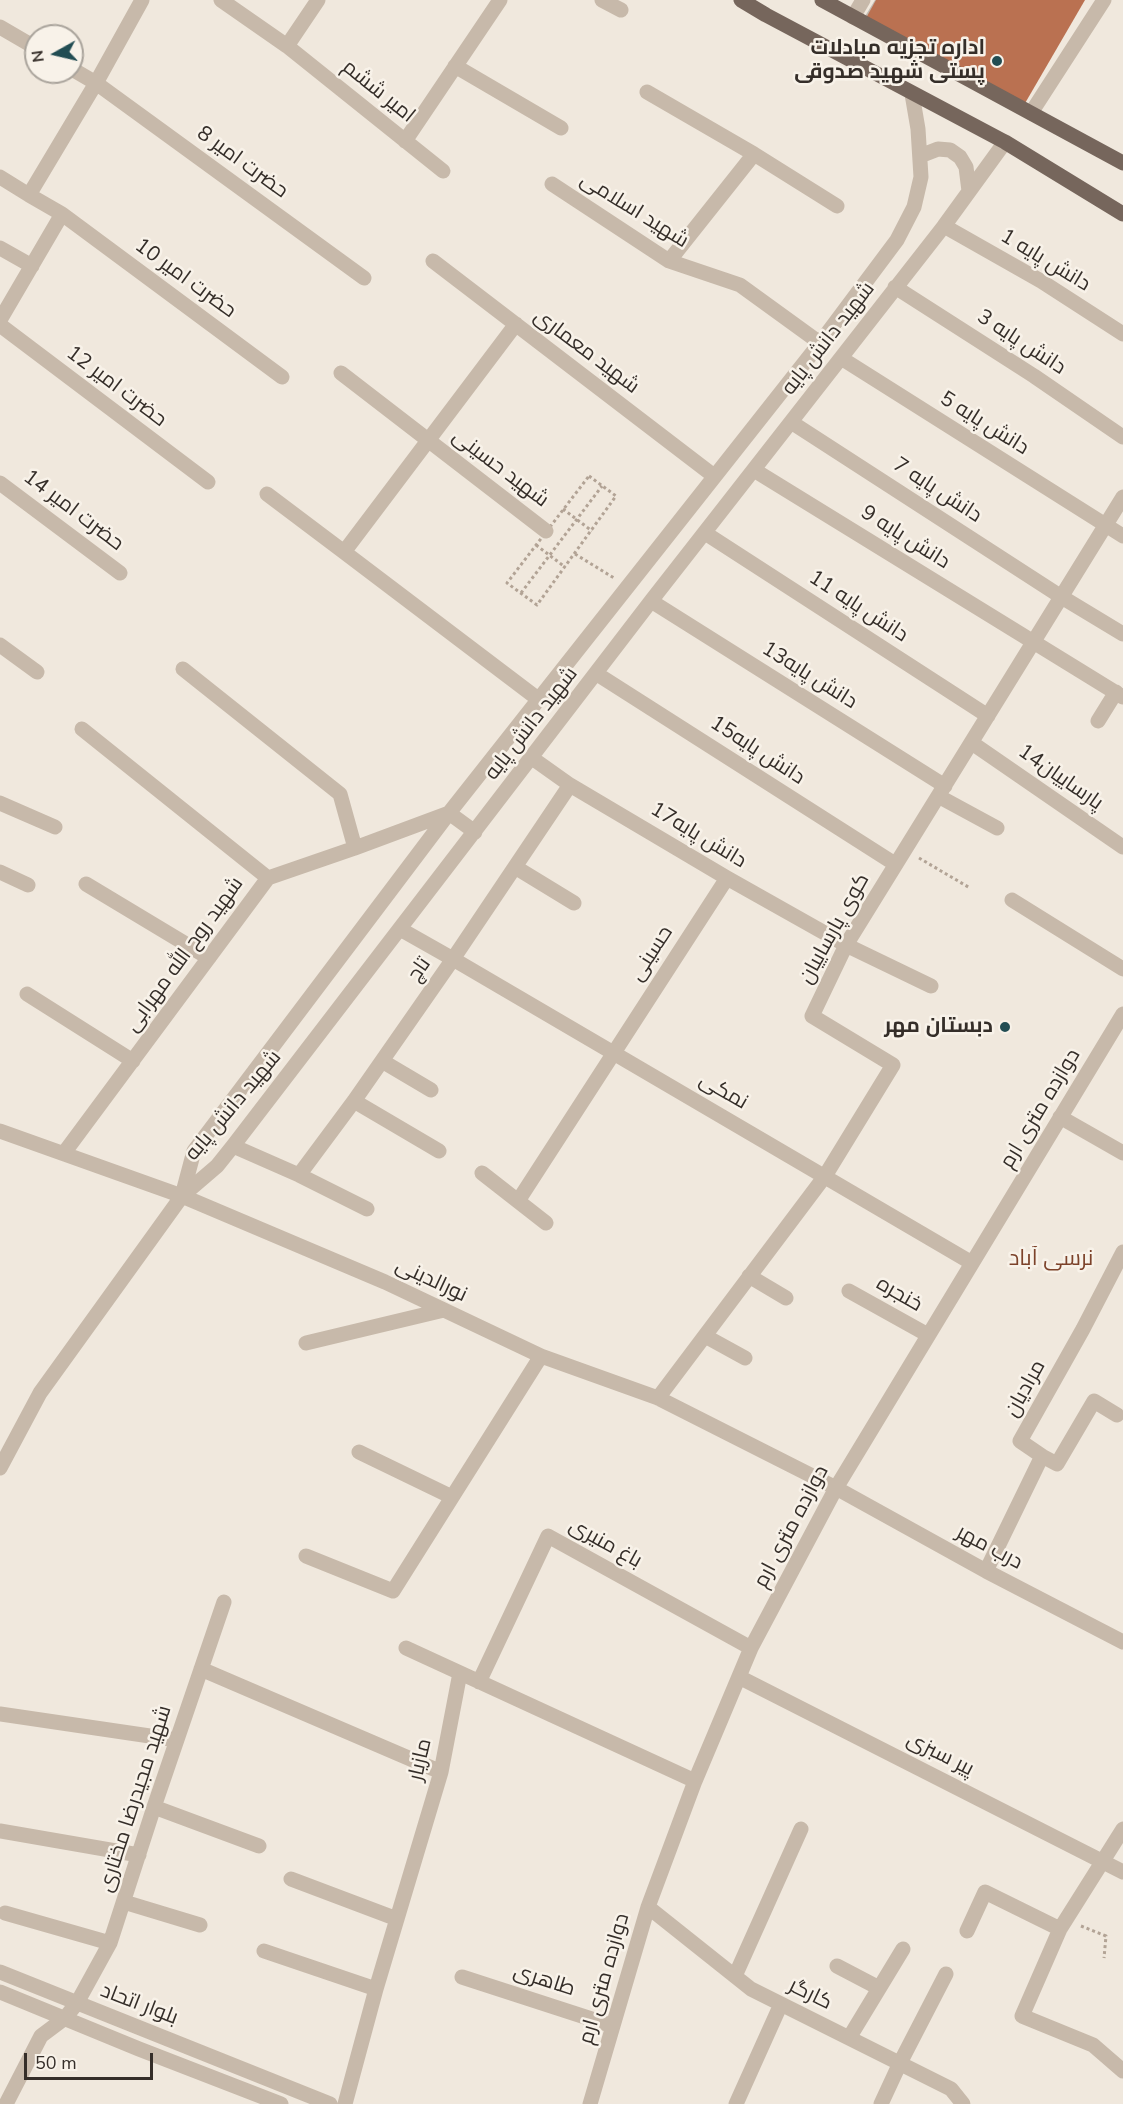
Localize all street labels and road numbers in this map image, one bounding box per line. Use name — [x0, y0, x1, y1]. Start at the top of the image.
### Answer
street label: امیر ششم — [337, 55, 419, 129]
street label: حضرت امیر 8 — [191, 121, 293, 205]
street label: شهید اسلامی — [575, 168, 693, 254]
street label: دانش پایه 1 — [995, 224, 1095, 298]
street label: حضرت امیر 10 — [129, 234, 241, 324]
street label: شهید دانش پایه — [777, 277, 881, 401]
street label: شهید معماری — [528, 304, 644, 400]
street label: دانش پایه 3 — [972, 305, 1070, 381]
street label: حضرت امیر 12 — [61, 341, 171, 433]
street label: دانش پایه 5 — [935, 387, 1033, 461]
street label: شهید حسینی — [447, 424, 553, 514]
street label: دانش پایه 7 — [888, 453, 986, 529]
street label: حضرت امیر 14 — [18, 465, 128, 557]
street label: دانش پایه 9 — [856, 501, 954, 575]
street label: دانش پایه 11 — [804, 566, 912, 648]
street label: دانش پایه13 — [757, 637, 861, 715]
street label: شهید دانش پایه — [480, 662, 584, 786]
street label: دانش پایه15 — [705, 711, 809, 791]
street label: پارساییان14 — [1013, 740, 1107, 816]
street label: دانش پایه17 — [645, 797, 751, 875]
street label: کوی پارساییان — [794, 869, 876, 989]
street label: شهید روح الله مهرابی — [120, 873, 250, 1037]
street label: حسینی — [625, 922, 679, 986]
street label: تاچ — [403, 953, 437, 987]
street label: دوازده متری ارم — [995, 1045, 1087, 1173]
street label: شهید دانش پایه — [180, 1046, 288, 1166]
street label: نمکی — [694, 1068, 752, 1116]
street label: نورالدینی — [391, 1253, 471, 1309]
street label: خنجره — [871, 1272, 927, 1318]
street label: مرادیان — [1000, 1356, 1052, 1422]
street label: دوازده متری ارم — [749, 1461, 835, 1593]
street label: باغ منیری — [564, 1514, 646, 1574]
street label: درب مهر — [952, 1520, 1026, 1576]
street label: شهید مجیدرضا مختاری — [94, 1702, 178, 1896]
street label: پیر سبزی — [902, 1727, 978, 1783]
street label: مازیار — [404, 1736, 438, 1784]
street label: دوازده متری ارم — [574, 1911, 636, 2047]
street label: طاهری — [510, 1959, 578, 2003]
street label: کارگر — [784, 1974, 836, 2016]
street label: بلوار اتحاد — [97, 1979, 181, 2031]

